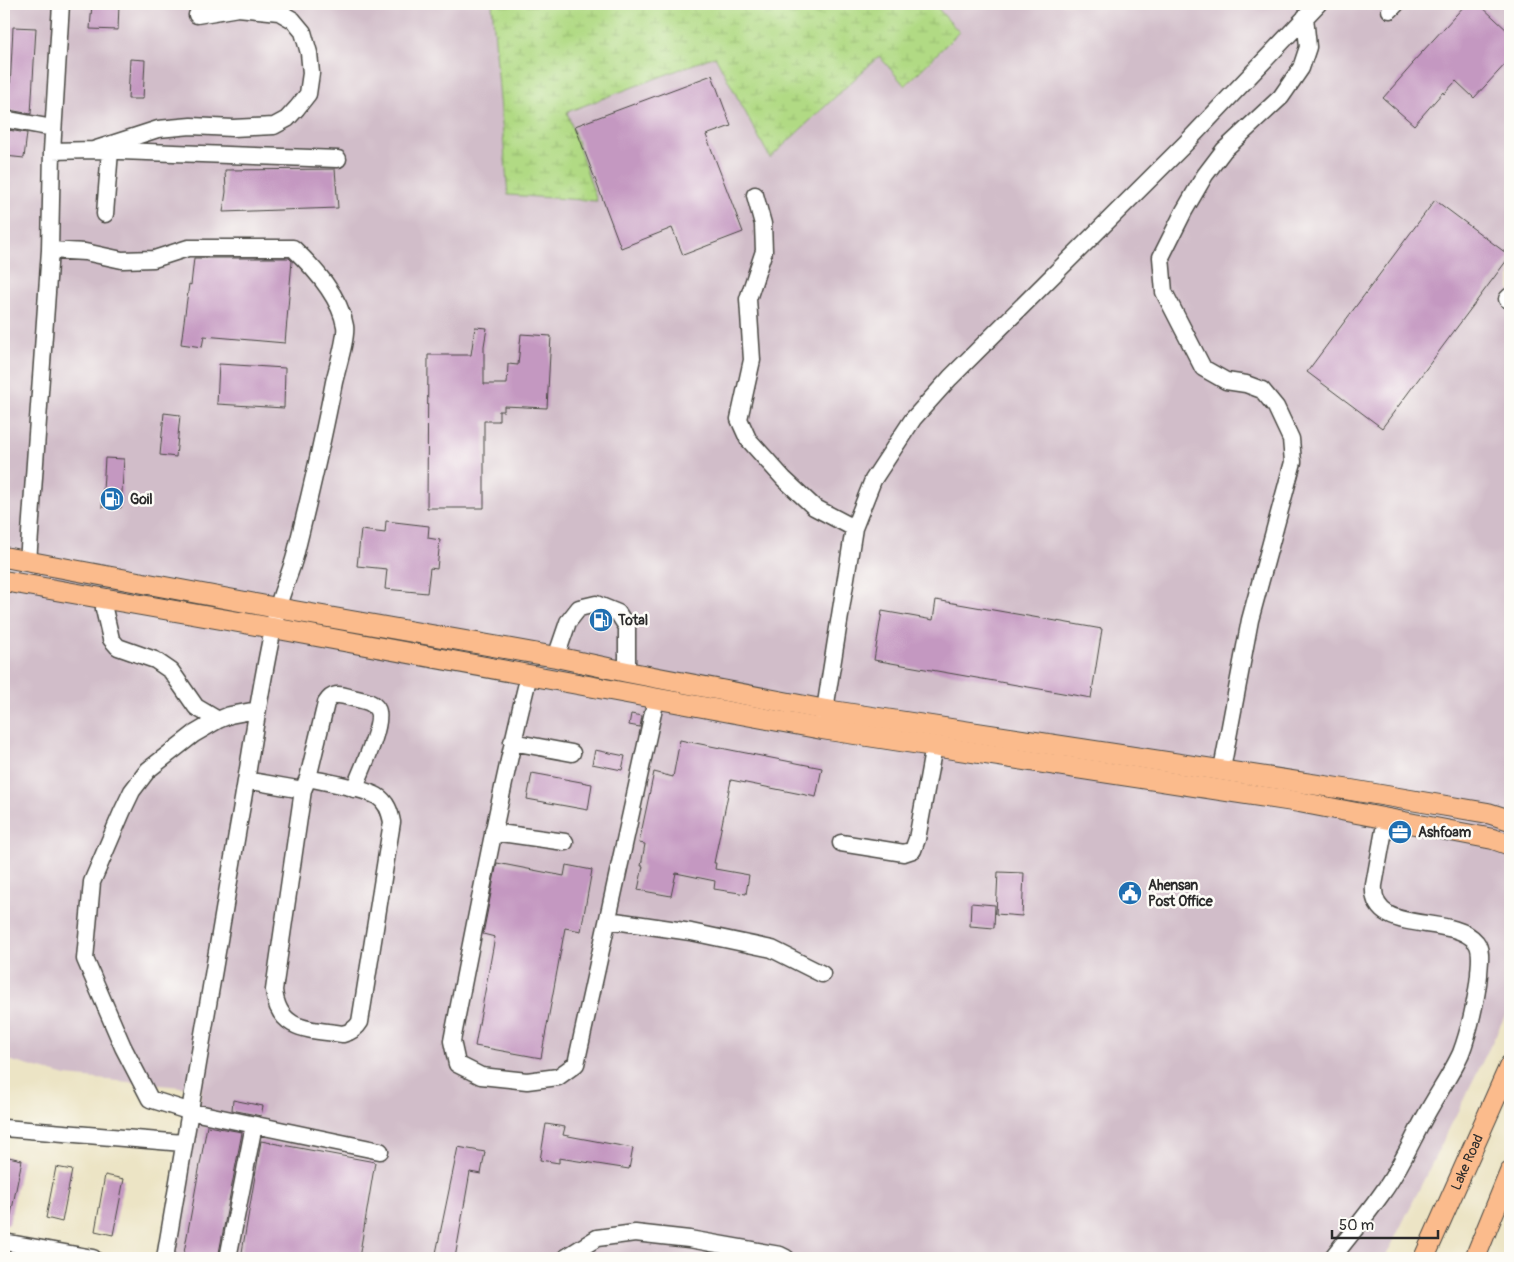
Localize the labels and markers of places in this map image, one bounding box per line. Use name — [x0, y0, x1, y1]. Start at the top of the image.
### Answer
fuel station icon: Goil — [99, 486, 125, 512]
place label: Goil — [130, 491, 153, 508]
fuel station icon: Total — [588, 607, 614, 633]
place label: Total — [617, 612, 648, 629]
office icon: Ashfoam — [1387, 819, 1413, 845]
place label: Ashfoam — [1418, 824, 1472, 841]
place label: Ahensan Post Office — [1148, 877, 1214, 910]
public building icon: Ahensan Post Office — [1117, 880, 1143, 906]

